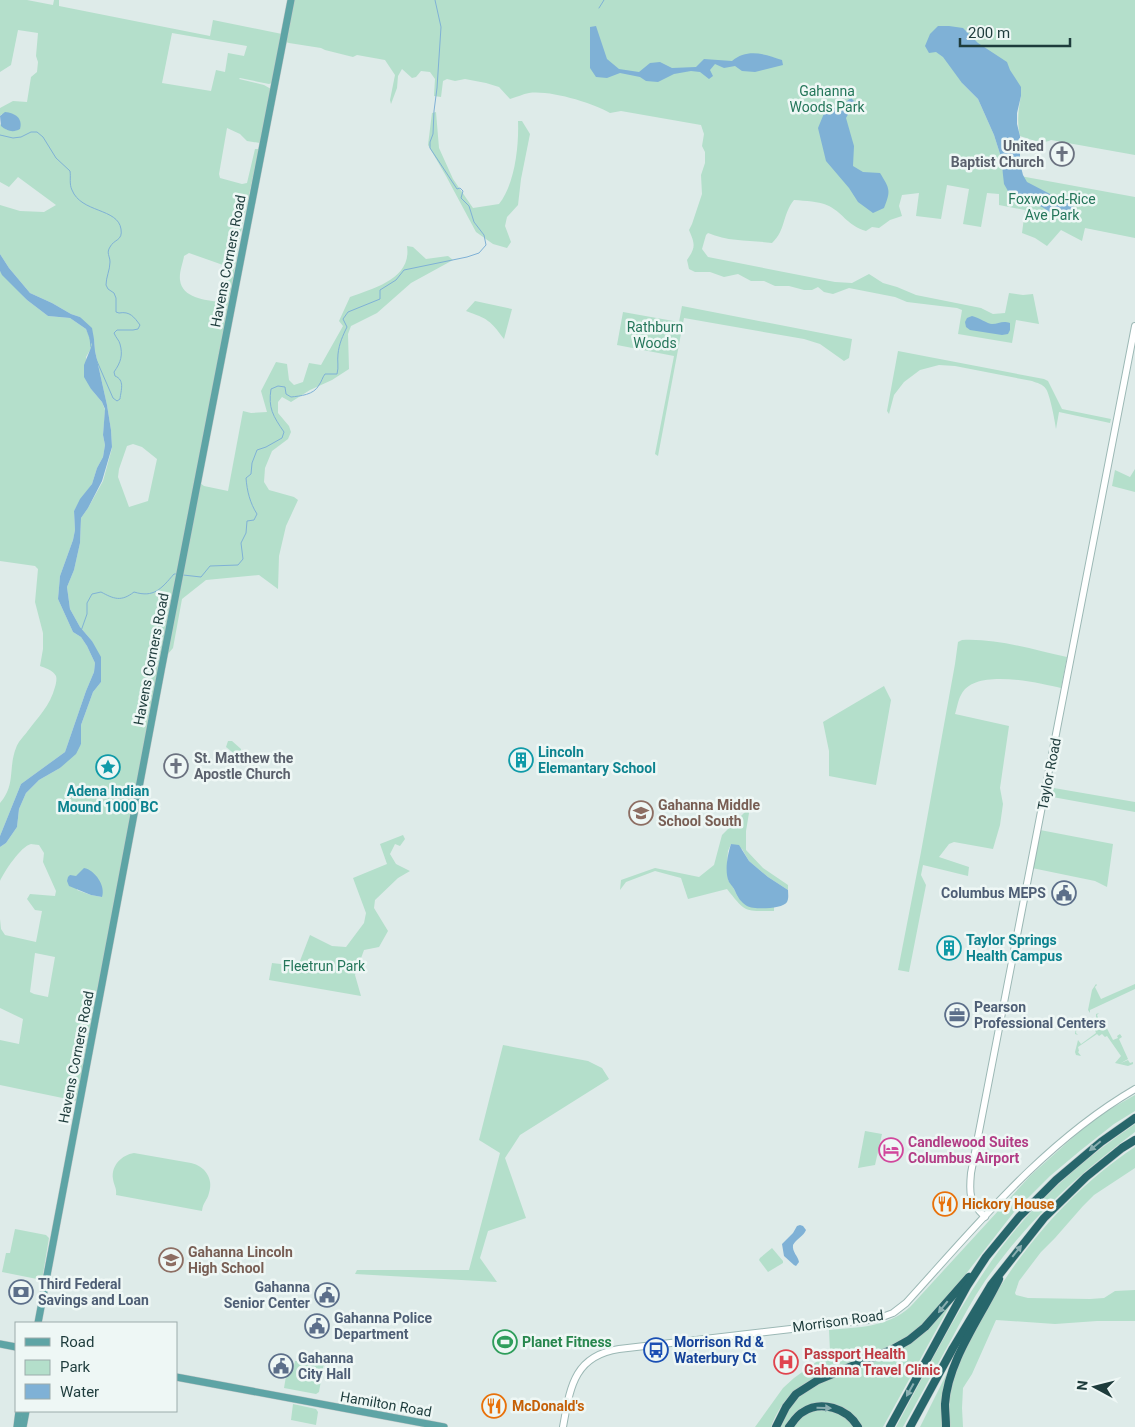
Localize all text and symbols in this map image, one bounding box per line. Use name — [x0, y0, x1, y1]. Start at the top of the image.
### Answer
scale bar — [960, 15, 1070, 47]
text: 200 m — [968, 24, 1010, 42]
park label: Gahanna Woods Park — [790, 83, 865, 115]
place label: United Baptist Church — [951, 138, 1044, 170]
church icon: United Baptist Church — [1049, 141, 1075, 167]
park label: Foxwood-Rice Ave Park — [1008, 191, 1096, 223]
street label: Havens Corners Road — [207, 193, 249, 329]
park label: Rathburn Woods — [627, 319, 683, 351]
street label: Havens Corners Road — [130, 591, 172, 727]
street label: Taylor Road — [1034, 736, 1064, 812]
place label: Lincoln Elemantary School — [538, 744, 656, 776]
building icon: Lincoln Elemantary School — [508, 747, 534, 773]
place label: St. Matthew the Apostle Church — [194, 750, 294, 782]
church icon: St. Matthew the Apostle Church — [163, 753, 189, 779]
place icon: Adena Indian Mound 1000 BC — [95, 754, 121, 780]
place label: Adena Indian Mound 1000 BC — [58, 783, 158, 815]
place label: Gahanna Middle School South — [658, 797, 760, 829]
school or university icon: Gahanna Middle School South — [628, 800, 654, 826]
public building icon: Columbus MEPS — [1051, 880, 1077, 906]
place label: Columbus MEPS — [941, 885, 1046, 901]
place label: Taylor Springs Health Campus — [966, 932, 1062, 964]
building icon: Taylor Springs Health Campus — [936, 935, 962, 961]
park label: Fleetrun Park — [283, 958, 366, 974]
street label: Havens Corners Road — [55, 989, 97, 1125]
place label: Pearson Professional Centers — [974, 999, 1106, 1031]
office icon: Pearson Professional Centers — [944, 1002, 970, 1028]
place label: Candlewood Suites Columbus Airport — [908, 1134, 1029, 1166]
hotel icon: Candlewood Suites Columbus Airport — [878, 1137, 904, 1163]
one-way arrow — [1089, 1141, 1102, 1152]
restaurant icon: Hickory House — [932, 1191, 958, 1217]
place label: Hickory House — [962, 1196, 1055, 1212]
place label: Gahanna Lincoln High School — [188, 1244, 293, 1276]
one-way arrow — [1012, 1245, 1023, 1258]
school or university icon: Gahanna Lincoln High School — [158, 1247, 184, 1273]
place label: Third Federal Savings and Loan — [38, 1276, 149, 1308]
bank icon: Third Federal Savings and Loan — [8, 1279, 34, 1305]
place label: Gahanna Senior Center — [224, 1279, 311, 1311]
public building icon: Gahanna Senior Center — [314, 1282, 340, 1308]
one-way arrow — [938, 1300, 949, 1313]
street label: Morrison Road — [792, 1307, 884, 1335]
place label: Gahanna Police Department — [334, 1310, 433, 1342]
public building icon: Gahanna Police Department — [304, 1313, 330, 1339]
legend — [15, 1322, 178, 1412]
sports icon: Planet Fitness — [492, 1329, 518, 1355]
text: Road — [60, 1333, 94, 1351]
place label: Planet Fitness — [522, 1334, 612, 1350]
place label: Morrison Rd & Waterbury Ct — [674, 1334, 765, 1366]
bus stop icon: Morrison Rd & Waterbury Ct — [643, 1337, 669, 1363]
place label: Passport Health Gahanna Travel Clinic — [804, 1346, 940, 1378]
hospital icon: Passport Health Gahanna Travel Clinic — [773, 1349, 799, 1375]
place label: Gahanna City Hall — [298, 1350, 354, 1382]
public building icon: Gahanna City Hall — [268, 1353, 294, 1379]
text: Park — [60, 1358, 91, 1376]
north arrow — [1070, 1362, 1120, 1412]
text: N — [1074, 1380, 1091, 1391]
text: Water — [60, 1383, 99, 1401]
one-way arrow — [905, 1383, 914, 1397]
street label: Hamilton Road — [339, 1388, 433, 1420]
restaurant icon: McDonald's — [481, 1393, 507, 1419]
place label: McDonald's — [512, 1398, 584, 1414]
one-way arrow — [816, 1404, 832, 1412]

